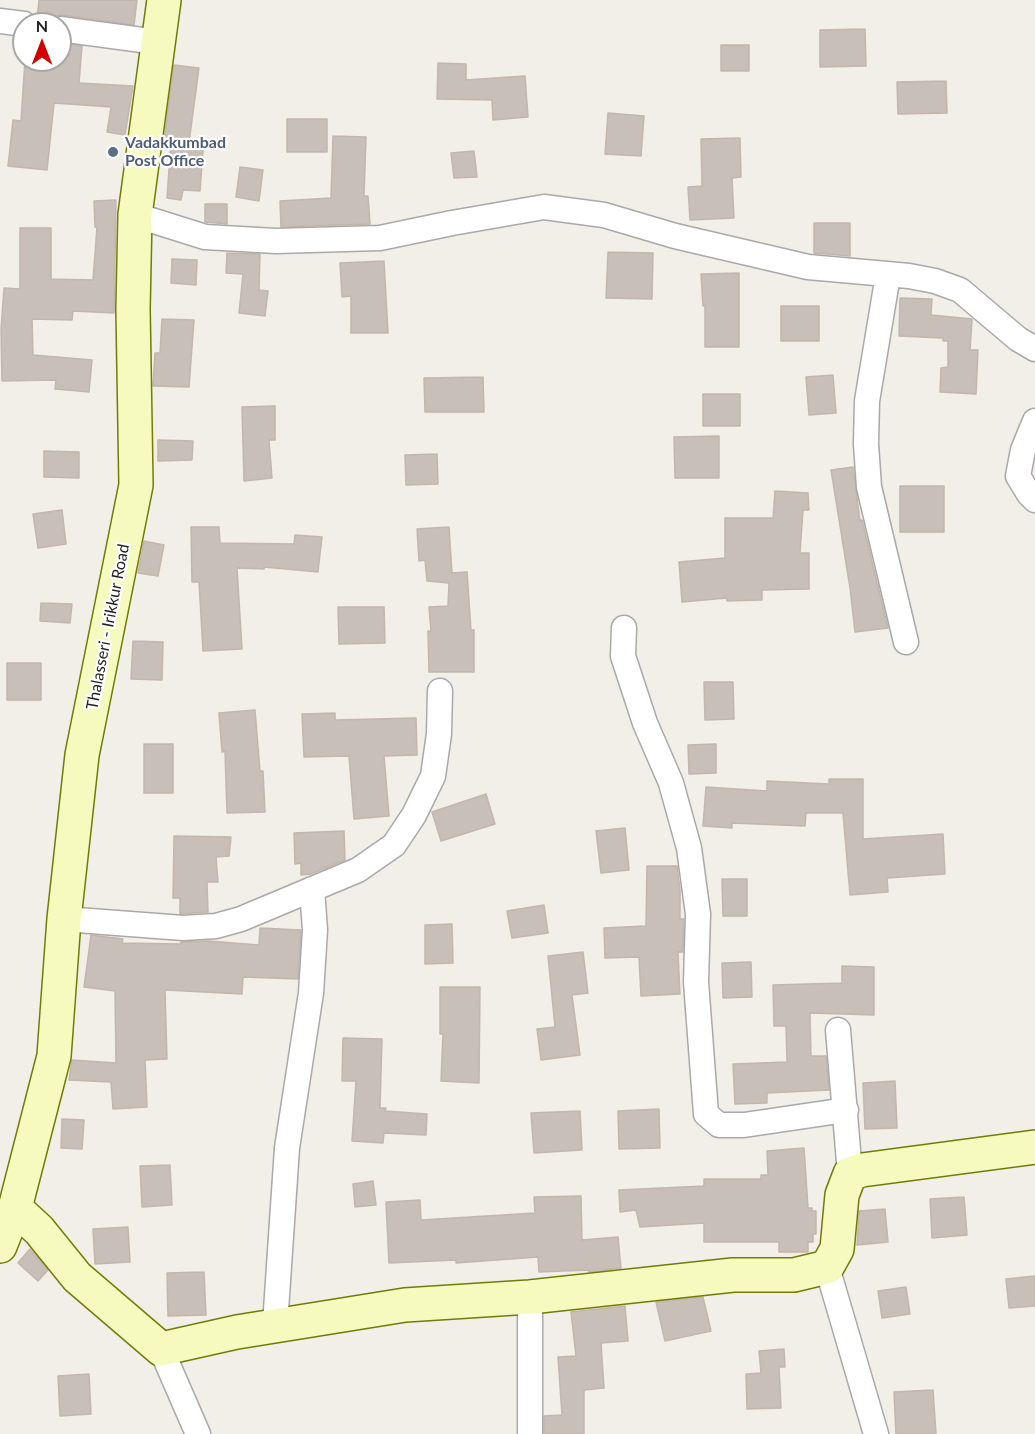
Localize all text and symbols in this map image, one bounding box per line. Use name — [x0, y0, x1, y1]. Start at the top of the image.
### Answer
north arrow — [12, 12, 72, 72]
text: N — [36, 16, 48, 35]
place label: Vadakkumbad Post Office — [125, 133, 226, 171]
marker: Vadakkumbad Post Office — [106, 145, 120, 159]
street label: Thalasseri - Irikkur Road — [82, 542, 134, 712]

